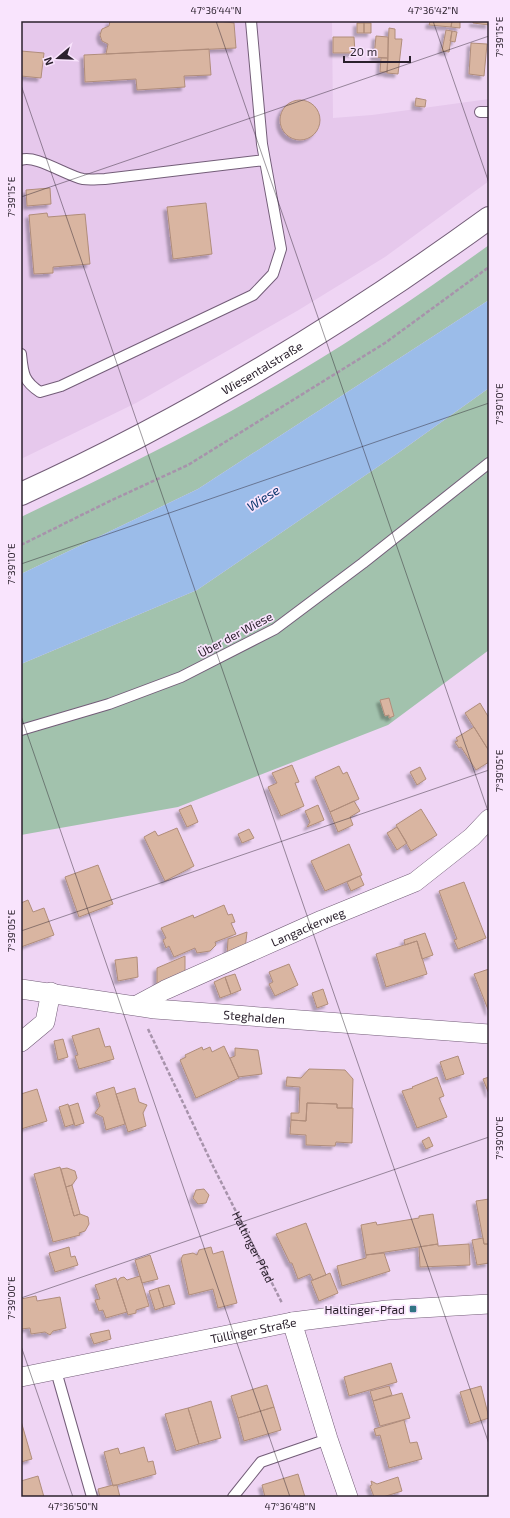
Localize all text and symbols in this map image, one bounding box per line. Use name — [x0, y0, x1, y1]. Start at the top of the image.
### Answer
text: 47°36'44"N — [191, 4, 241, 16]
text: 47°36'42"N — [408, 4, 458, 16]
text: 7°39'15"E — [493, 16, 505, 57]
north arrow — [38, 38, 78, 78]
scale bar — [344, 38, 410, 64]
text: 20 m — [350, 44, 377, 58]
text: N — [41, 55, 56, 67]
text: 7°39'15"E — [5, 176, 17, 217]
street label: Wiesentalstraße — [219, 338, 305, 397]
text: 7°39'10"E — [493, 383, 505, 425]
water label: Wiese — [244, 481, 282, 515]
text: 7°39'10"E — [5, 543, 17, 585]
street label: Über der Wiese — [195, 609, 275, 659]
text: 7°39'05"E — [493, 749, 505, 792]
street label: Langackerweg — [269, 904, 347, 949]
text: 7°39'05"E — [5, 909, 17, 952]
street label: Steghalden — [223, 1007, 286, 1026]
text: 7°39'00"E — [493, 1116, 505, 1160]
street label: Haltinger Pfad — [230, 1209, 277, 1285]
text: 7°39'00"E — [5, 1276, 17, 1320]
place label: Haltinger-Pfad — [325, 1302, 405, 1316]
marker: Haltinger-Pfad — [408, 1304, 418, 1314]
street label: Tüllinger Straße — [209, 1315, 297, 1345]
text: 47°36'50"N — [48, 1500, 98, 1512]
text: 47°36'48"N — [265, 1500, 315, 1512]

